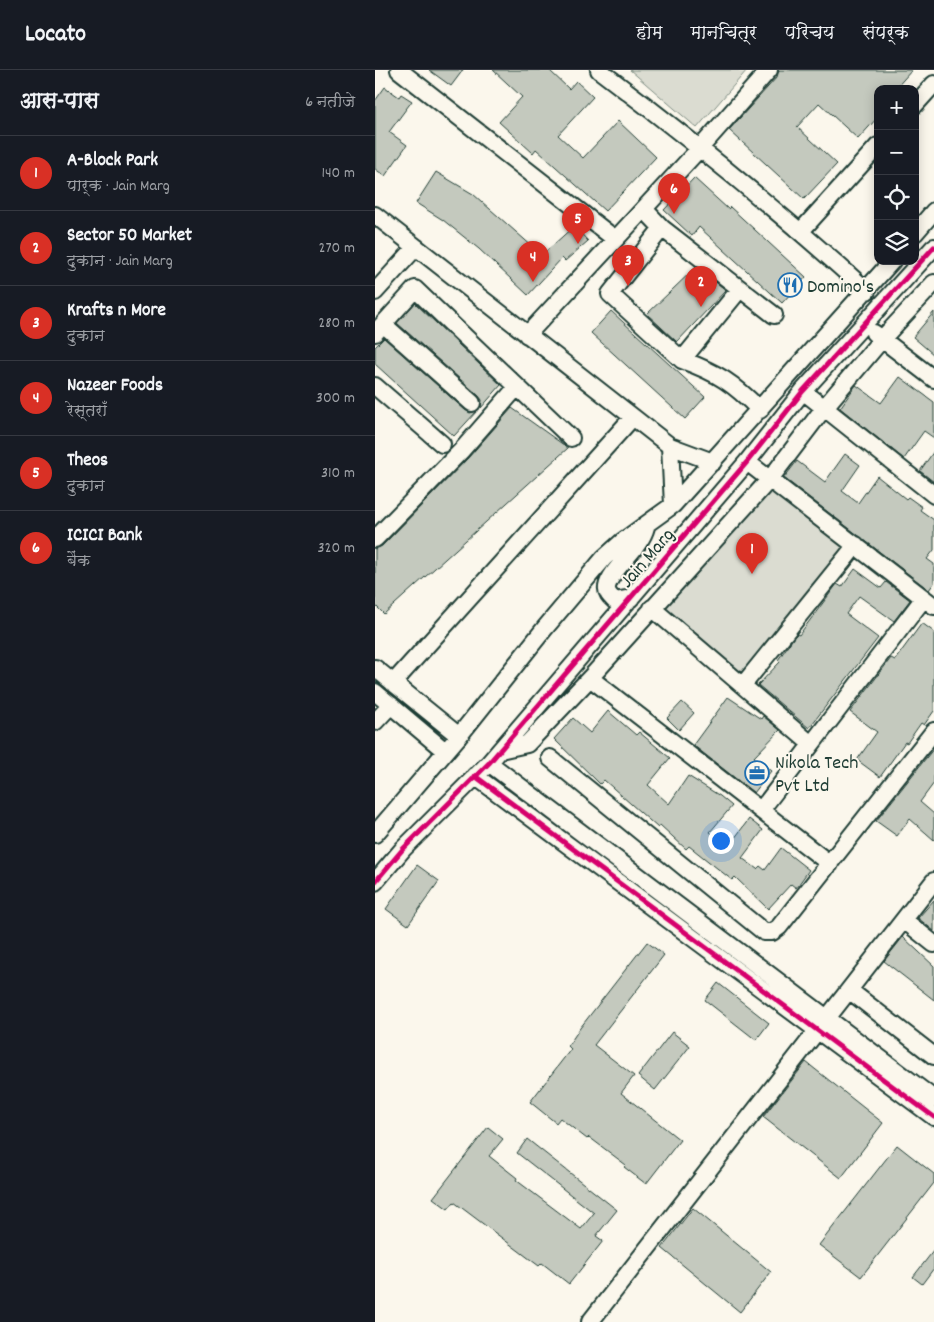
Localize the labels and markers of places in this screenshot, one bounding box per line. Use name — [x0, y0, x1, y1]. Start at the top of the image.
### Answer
pin: 6 — [658, 173, 690, 214]
pin: 5 — [562, 203, 594, 244]
pin: 4 — [517, 241, 549, 282]
pin: 3 — [612, 245, 644, 286]
pin: 2 — [685, 266, 717, 307]
restaurant icon: Domino's — [777, 272, 803, 298]
place label: Domino's — [807, 274, 874, 302]
pin: 1 — [736, 533, 768, 574]
place label: Nikola Tech Pvt Ltd — [775, 750, 858, 801]
office icon: Nikola Tech Pvt Ltd — [744, 760, 770, 786]

